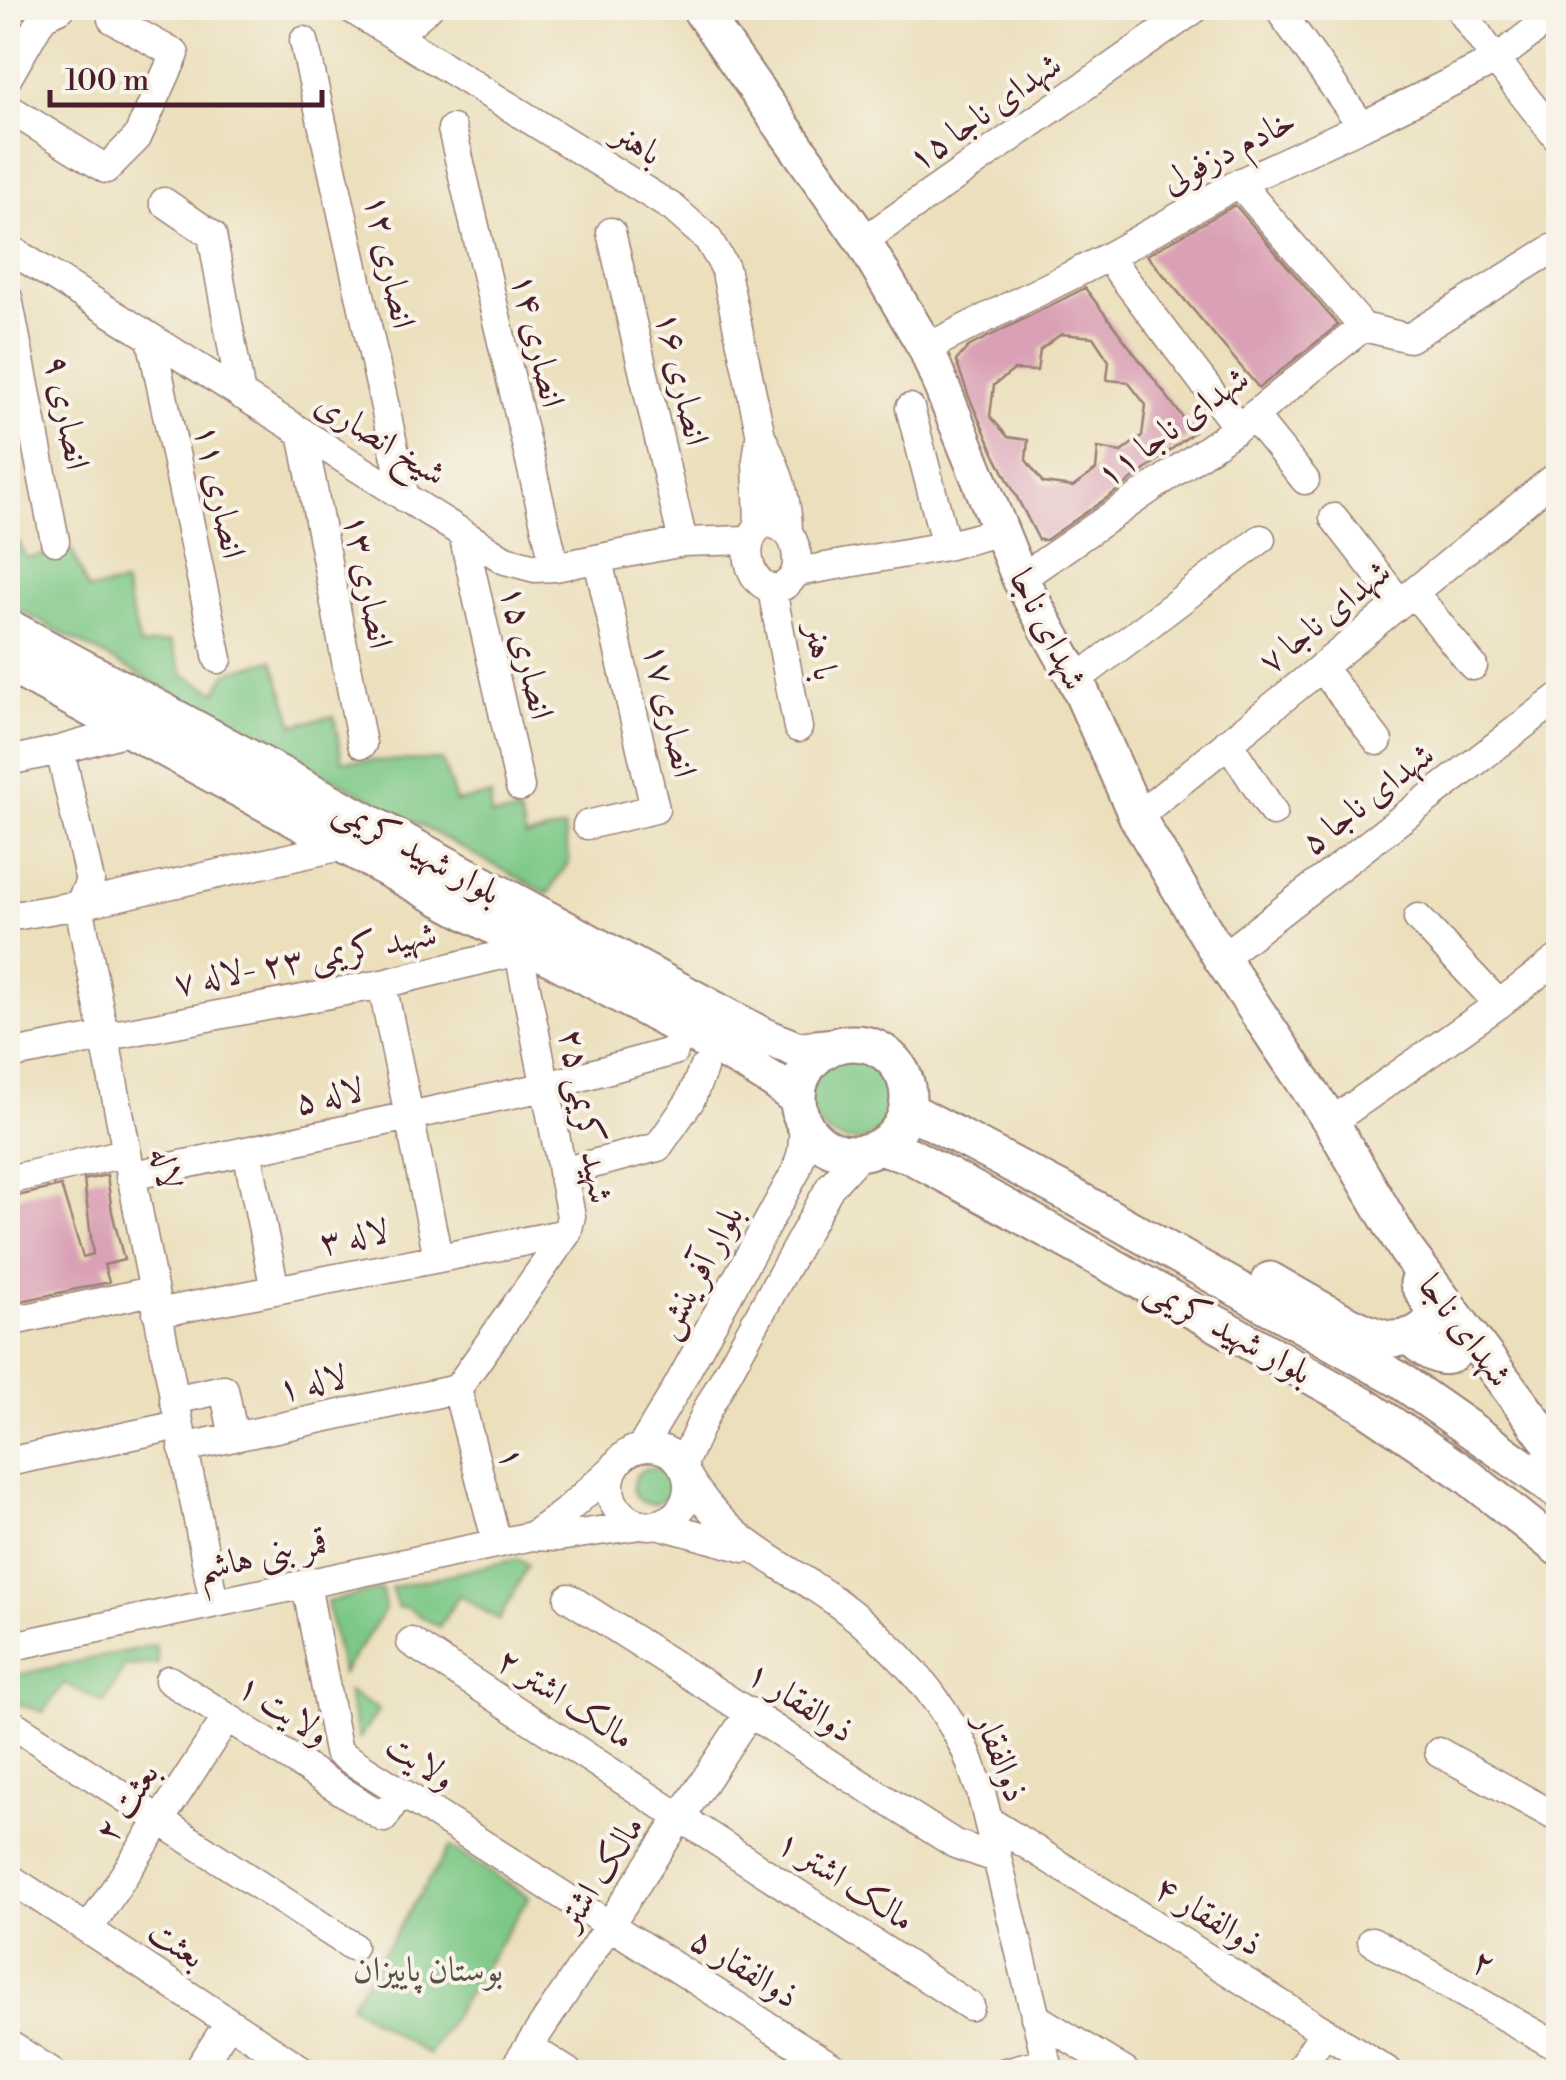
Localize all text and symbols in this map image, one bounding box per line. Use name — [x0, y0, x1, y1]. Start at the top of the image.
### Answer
street label: شهدای ناجا ۱۵ — [900, 44, 1070, 181]
scale bar — [50, 45, 322, 107]
text: 100 m — [65, 62, 149, 100]
street label: خادم دزفولی — [1154, 99, 1307, 211]
street label: باهنر — [602, 111, 670, 176]
street label: انصاری ۱۲ — [354, 190, 425, 332]
street label: انصاری ۱۴ — [501, 269, 574, 412]
street label: انصاری ۱۶ — [645, 307, 718, 450]
street label: انصاری ۹ — [34, 351, 99, 473]
street label: شهدای ناجا ۱۱ — [1088, 357, 1258, 497]
street label: شیخ انصاری — [303, 382, 454, 503]
street label: انصاری ۱۱ — [184, 420, 255, 562]
street label: انصاری ۱۳ — [333, 510, 402, 652]
street label: شهدای ناجا ۷ — [1250, 551, 1400, 684]
street label: شهدای ناجا — [999, 562, 1096, 697]
street label: انصاری ۱۵ — [490, 581, 563, 724]
street label: با هنر — [794, 618, 847, 684]
street label: انصاری ۱۷ — [633, 639, 706, 782]
street label: شهدای ناجا ۵ — [1293, 734, 1443, 865]
street label: بلوار شهید کریمی — [326, 788, 508, 916]
street label: شهید کریمی ۲۳ -لاله ۷ — [170, 913, 441, 1007]
street label: شهید کریمی ۲۵ — [548, 1025, 622, 1207]
street label: لاله ۵ — [291, 1068, 368, 1125]
street label: لاله — [140, 1144, 191, 1193]
street label: بلوار آفرینش — [645, 1198, 754, 1346]
street label: لاله ۳ — [316, 1210, 392, 1265]
street label: شهدای ناجا — [1408, 1266, 1521, 1396]
street label: بلوار شهید کریمی — [1137, 1268, 1319, 1396]
street label: لاله ۱ — [274, 1355, 351, 1412]
street label: ۱ — [488, 1442, 535, 1473]
street label: قمر بنی هاشم — [194, 1522, 334, 1603]
street label: مالک اشتر ۲ — [488, 1639, 642, 1760]
street label: ذوالفقار ۱ — [738, 1652, 862, 1753]
street label: ولایت ۱ — [229, 1665, 337, 1756]
street label: ذوالفقار — [963, 1704, 1037, 1808]
street label: ولایت — [378, 1724, 463, 1800]
street label: بعثت ۲ — [86, 1755, 169, 1851]
street label: مالک اشتر — [547, 1808, 654, 1941]
street label: مالک اشتر ۱ — [768, 1821, 922, 1942]
street label: ذوالفقار ۴ — [1146, 1866, 1270, 1966]
street label: بعثت — [140, 1910, 213, 1979]
street label: ذوالفقار ۵ — [682, 1918, 806, 2018]
street label: ۲ — [1464, 1940, 1503, 1987]
park label: بوستان پاییزان — [353, 1949, 503, 1994]

